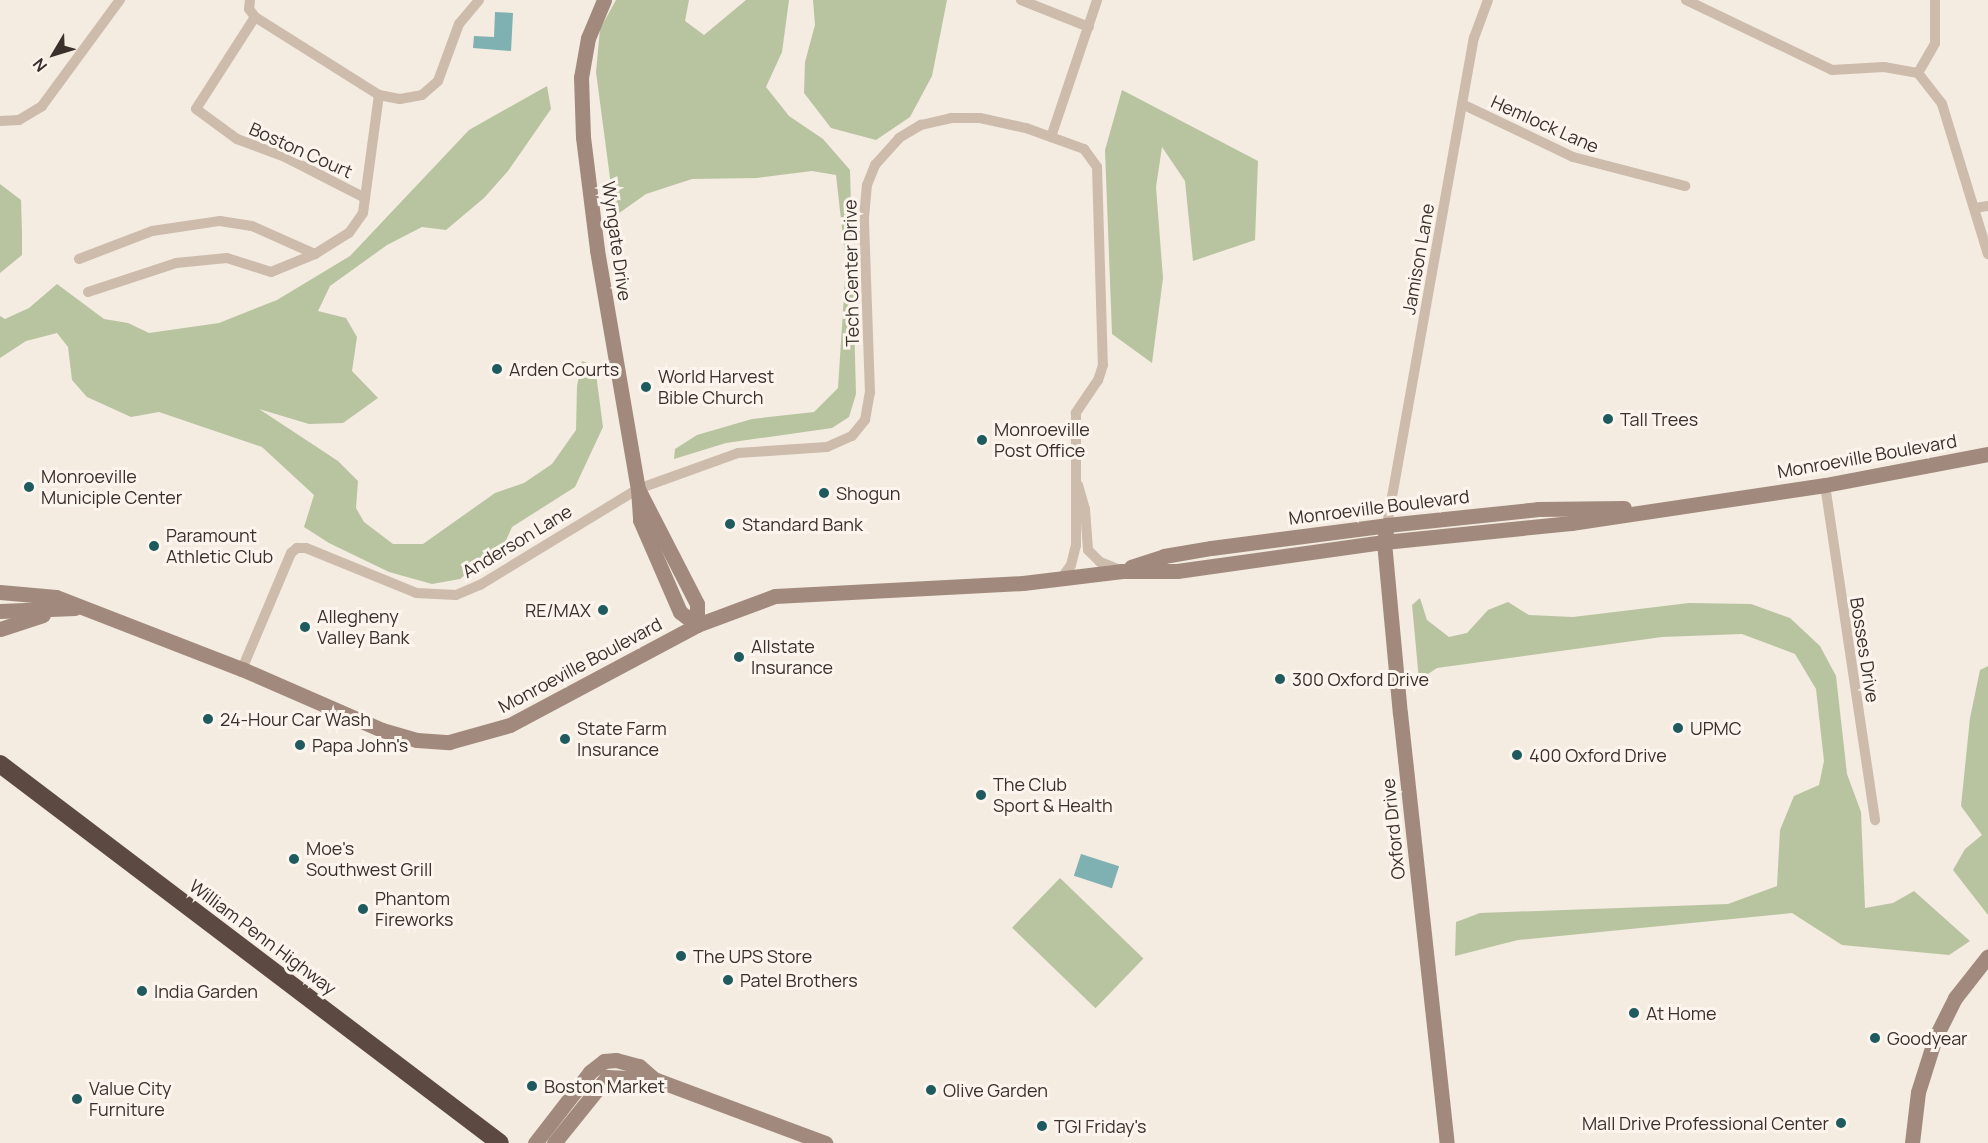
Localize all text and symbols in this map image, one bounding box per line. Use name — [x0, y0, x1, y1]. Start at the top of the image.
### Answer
north arrow — [24, 24, 84, 84]
text: N — [28, 54, 52, 76]
street label: Hemlock Lane — [1488, 91, 1602, 157]
street label: Boston Court — [246, 118, 356, 182]
street label: Wyngate Drive — [598, 180, 636, 302]
street label: Tech Center Drive — [839, 199, 863, 347]
street label: Jamison Lane — [1398, 202, 1438, 316]
place label: Arden Courts — [509, 358, 619, 380]
marker: Arden Courts — [490, 362, 504, 376]
place label: World Harvest Bible Church — [658, 366, 774, 409]
marker: World Harvest Bible Church — [639, 380, 653, 394]
place label: Tall Trees — [1620, 408, 1698, 430]
marker: Tall Trees — [1601, 412, 1615, 426]
place label: Monroeville Post Office — [994, 419, 1090, 462]
street label: Monroeville Boulevard — [1776, 430, 1958, 482]
marker: Monroeville Post Office — [975, 433, 989, 447]
place label: Monroeville Municiple Center — [41, 466, 182, 508]
marker: Monroeville Municiple Center — [22, 480, 36, 494]
place label: Shogun — [836, 482, 900, 504]
street label: Monroeville Boulevard — [1287, 485, 1471, 529]
marker: Shogun — [817, 486, 831, 500]
street label: Anderson Lane — [458, 500, 576, 582]
place label: Standard Bank — [742, 513, 863, 535]
marker: Standard Bank — [723, 517, 737, 531]
place label: Paramount Athletic Club — [166, 525, 273, 568]
marker: Paramount Athletic Club — [147, 539, 161, 553]
street label: Bosses Drive — [1846, 596, 1884, 704]
place label: RE/MAX — [525, 599, 591, 621]
marker: RE/MAX — [596, 603, 610, 617]
place label: Allegheny Valley Bank — [317, 606, 410, 648]
street label: Monroeville Boulevard — [495, 613, 665, 717]
marker: Allegheny Valley Bank — [298, 620, 312, 634]
place label: Allstate Insurance — [751, 636, 833, 678]
marker: Allstate Insurance — [732, 650, 746, 664]
place label: 300 Oxford Drive — [1292, 668, 1429, 690]
marker: 300 Oxford Drive — [1273, 672, 1287, 686]
place label: 24-Hour Car Wash — [220, 708, 371, 730]
marker: 24-Hour Car Wash — [201, 712, 215, 726]
place label: UPMC — [1690, 717, 1742, 739]
place label: State Farm Insurance — [577, 718, 667, 760]
marker: UPMC — [1671, 721, 1685, 735]
marker: State Farm Insurance — [558, 732, 572, 746]
place label: Papa John's — [312, 734, 408, 756]
marker: Papa John's — [293, 738, 307, 752]
place label: 400 Oxford Drive — [1529, 744, 1667, 766]
marker: 400 Oxford Drive — [1510, 748, 1524, 762]
place label: The Club Sport & Health — [993, 774, 1113, 816]
street label: Oxford Drive — [1377, 777, 1409, 881]
marker: The Club Sport & Health — [974, 788, 988, 802]
place label: Moe's Southwest Grill — [306, 838, 432, 880]
marker: Moe's Southwest Grill — [287, 852, 301, 866]
street label: William Penn Highway — [185, 875, 341, 999]
place label: Phantom Fireworks — [375, 888, 454, 930]
marker: Phantom Fireworks — [356, 902, 370, 916]
place label: The UPS Store — [693, 945, 812, 967]
marker: The UPS Store — [674, 949, 688, 963]
place label: Patel Brothers — [740, 969, 858, 991]
marker: Patel Brothers — [721, 973, 735, 987]
place label: India Garden — [154, 980, 258, 1002]
marker: India Garden — [135, 984, 149, 998]
place label: At Home — [1646, 1002, 1717, 1024]
marker: At Home — [1627, 1006, 1641, 1020]
place label: Goodyear — [1887, 1027, 1968, 1049]
marker: Goodyear — [1868, 1031, 1882, 1045]
place label: Boston Market — [544, 1075, 665, 1097]
place label: Value City Furniture — [89, 1078, 172, 1120]
marker: Boston Market — [525, 1079, 539, 1093]
place label: Olive Garden — [943, 1079, 1048, 1101]
marker: Olive Garden — [924, 1083, 938, 1097]
marker: Value City Furniture — [70, 1092, 84, 1106]
place label: Mall Drive Professional Center — [1582, 1112, 1829, 1134]
place label: TGI Friday's — [1054, 1115, 1146, 1137]
marker: Mall Drive Professional Center — [1834, 1116, 1848, 1130]
marker: TGI Friday's — [1035, 1119, 1049, 1133]

